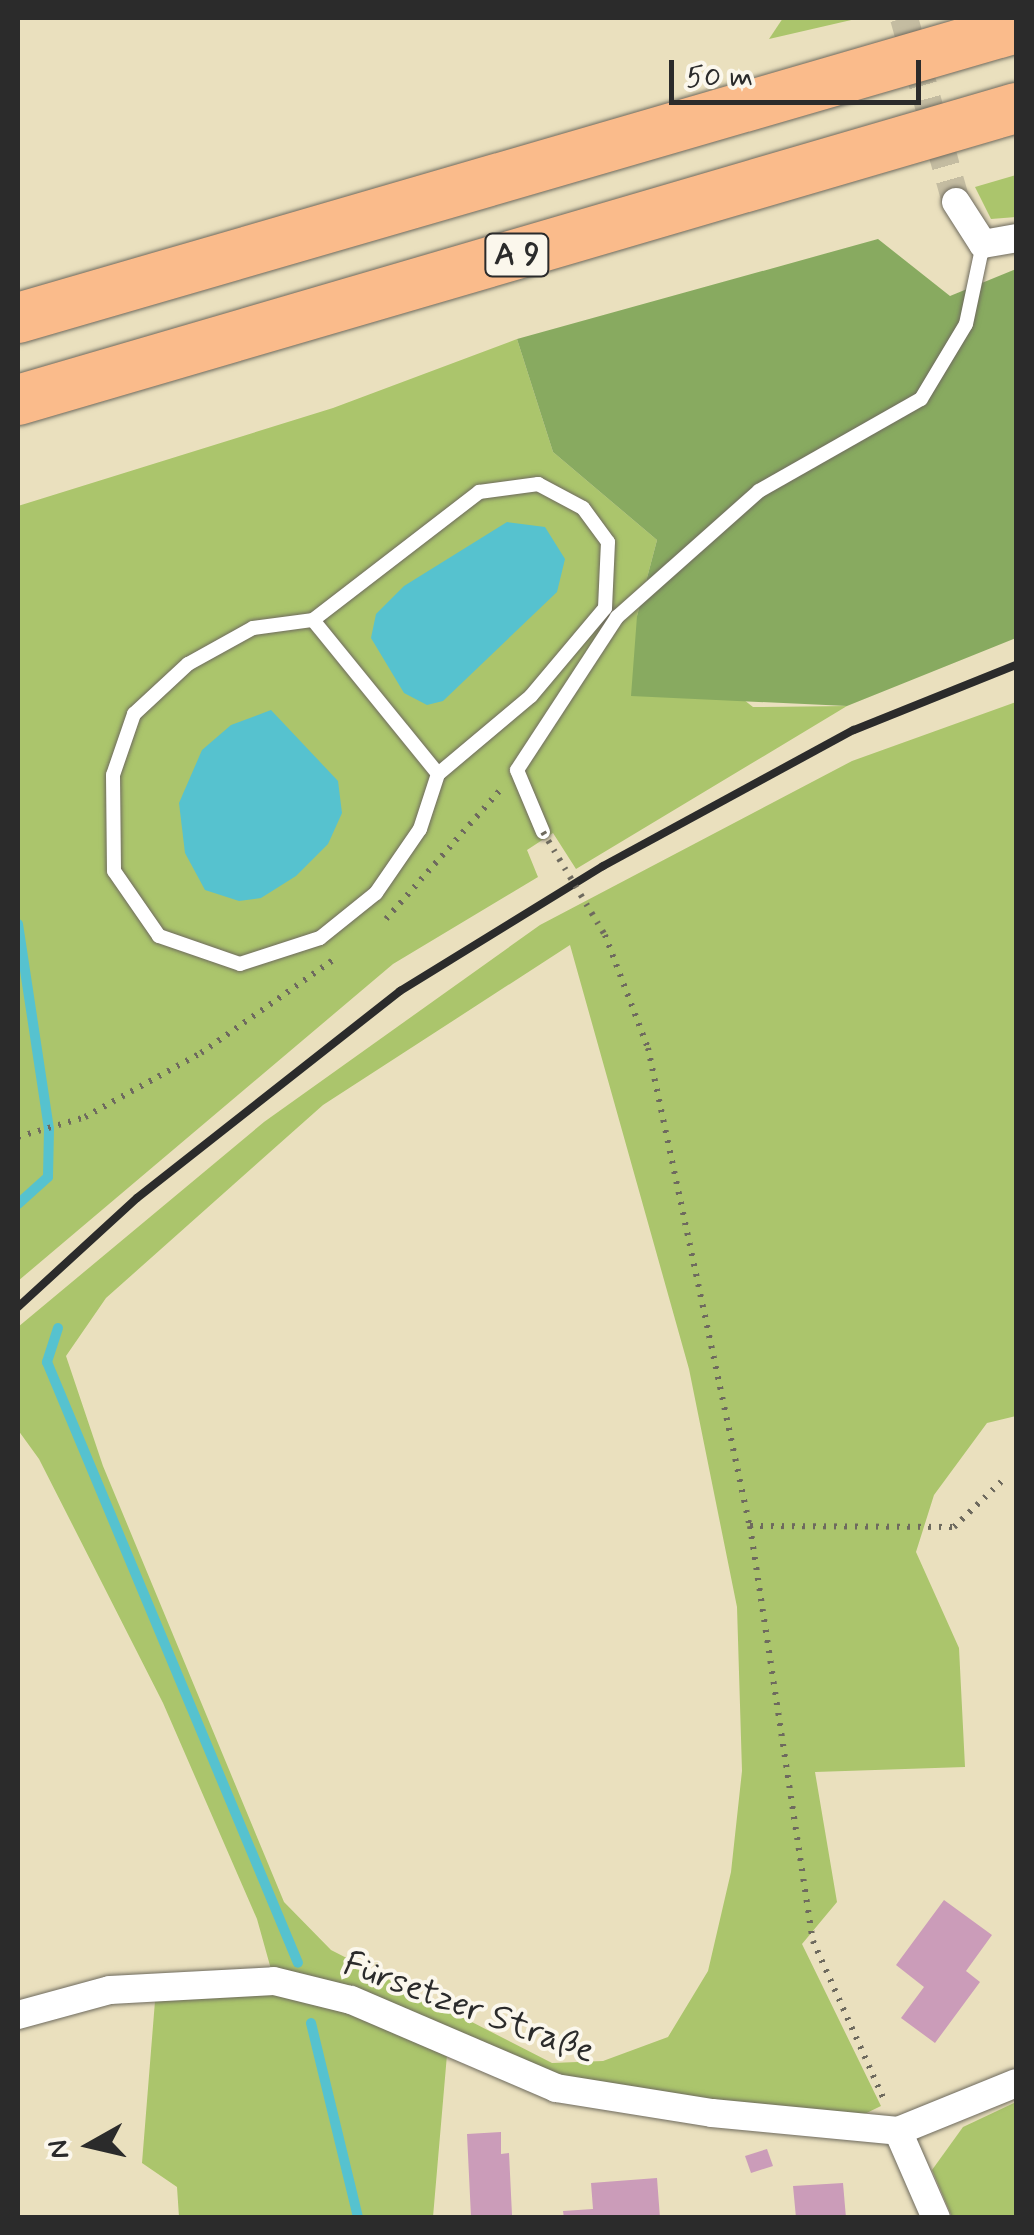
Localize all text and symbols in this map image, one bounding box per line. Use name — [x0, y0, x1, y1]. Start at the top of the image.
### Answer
scale bar — [674, 40, 926, 102]
text: 50 m — [686, 58, 753, 97]
road number: A 9 — [482, 228, 552, 282]
street label: Fürsetzer Straße — [340, 1944, 598, 2072]
north arrow — [40, 2095, 140, 2195]
text: N — [40, 2137, 79, 2161]

